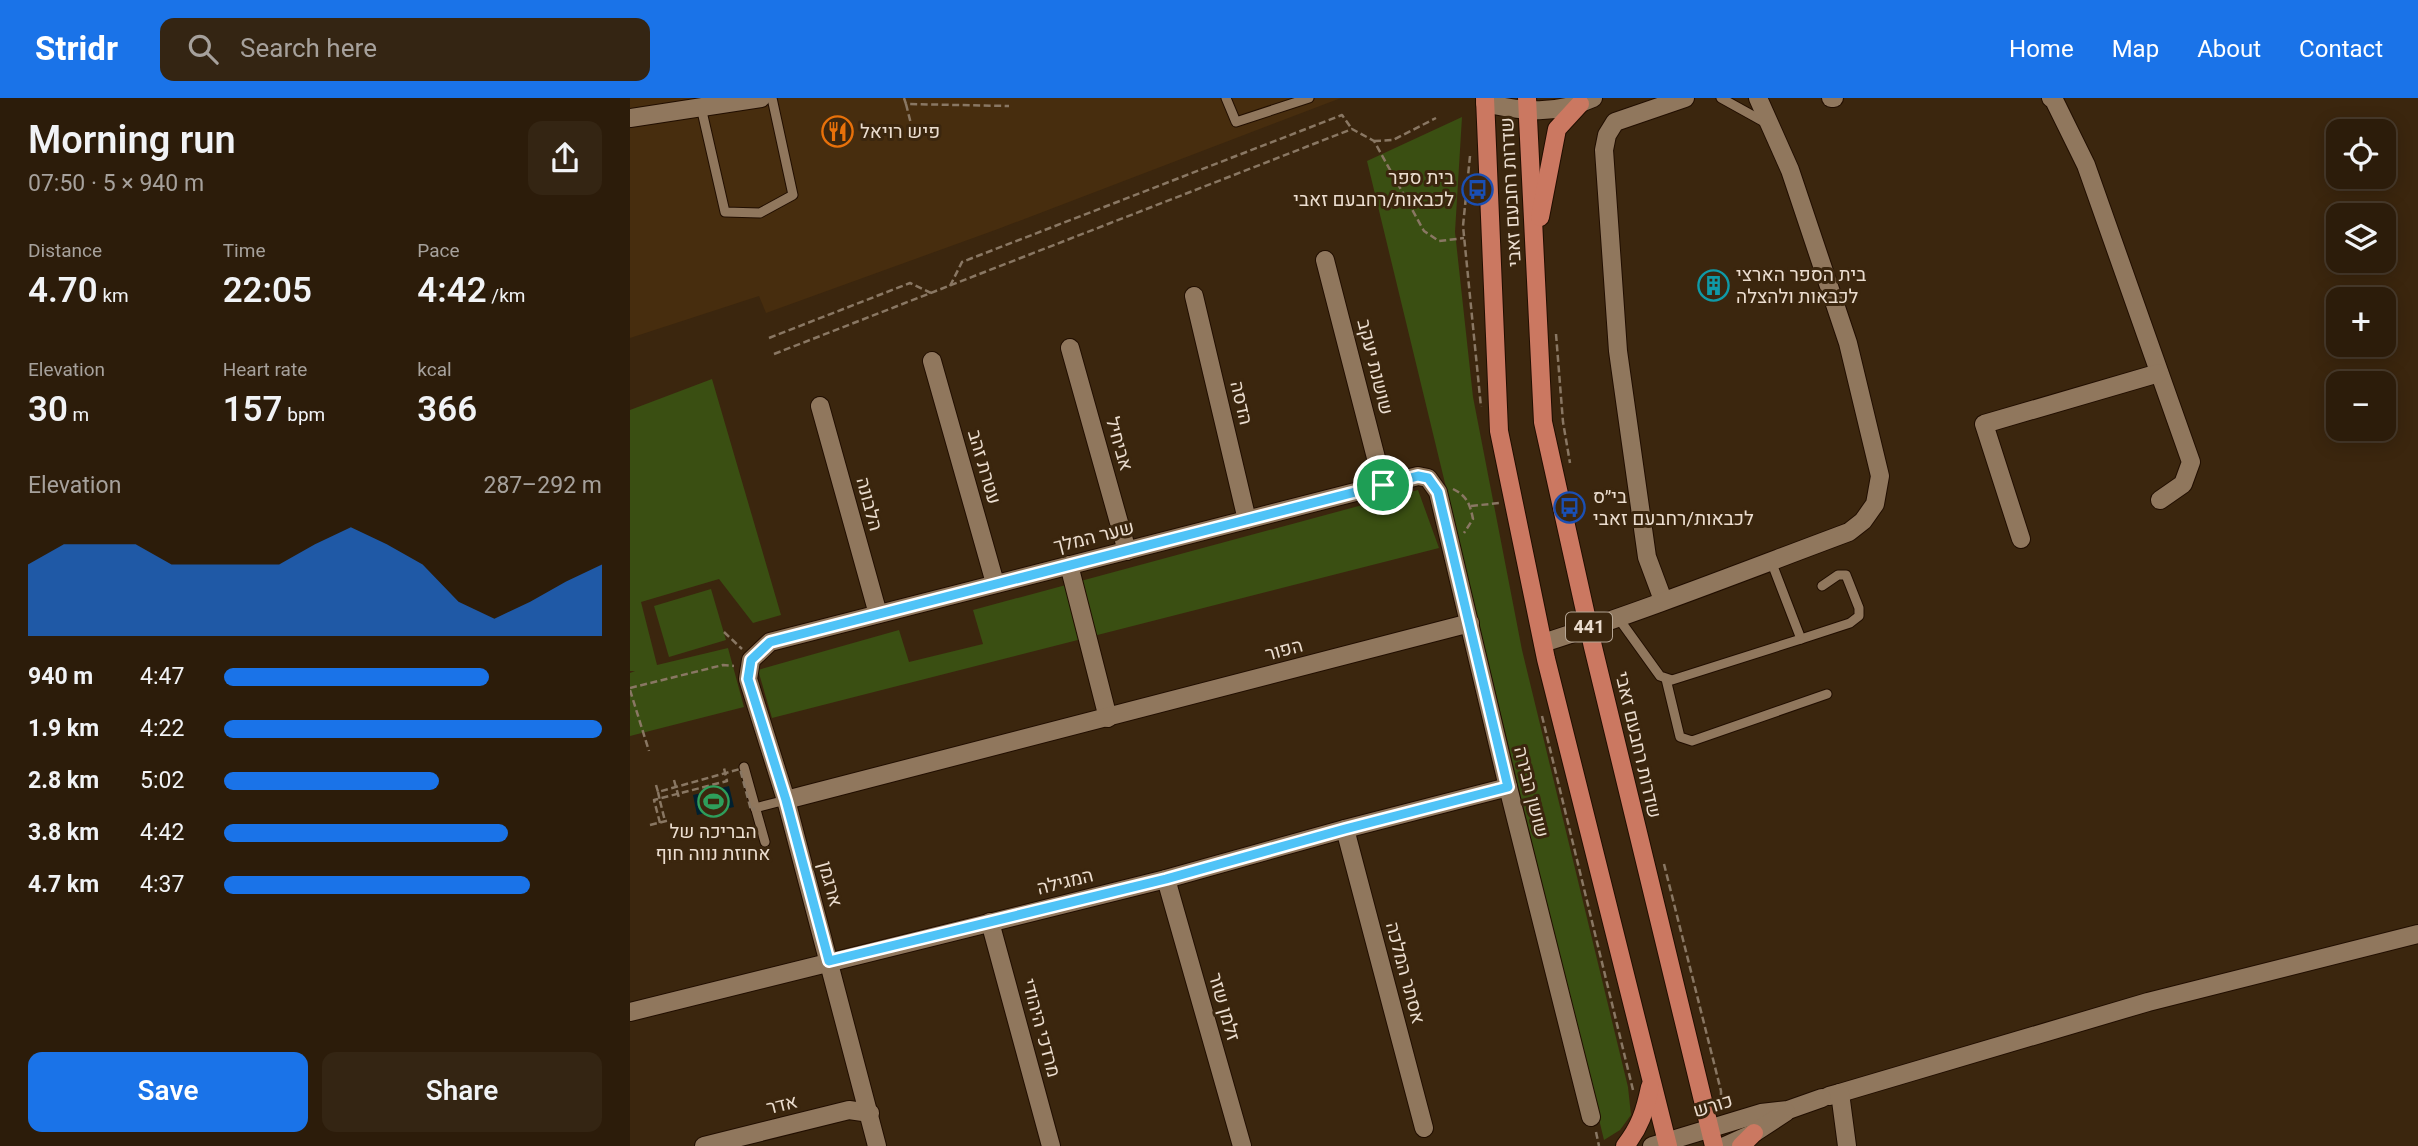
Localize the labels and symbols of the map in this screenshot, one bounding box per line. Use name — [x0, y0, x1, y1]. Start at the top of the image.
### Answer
restaurant icon: פיש רויאל — [820, 115, 854, 149]
street label: שדרות רחבעם זאבי — [1493, 116, 1529, 268]
place label: פיש רויאל — [860, 118, 940, 146]
place label: בית ספר לכבאות/רחבעם זאבי — [1293, 164, 1454, 214]
bus stop icon: בית ספר לכבאות/רחבעם זאבי — [1460, 172, 1494, 206]
place label: בית הספר הארצי לכבאות ולהצלה — [1736, 261, 1866, 311]
building icon: בית הספר הארצי לכבאות ולהצלה — [1696, 269, 1730, 303]
street label: שושנת יעקב — [1350, 316, 1400, 418]
street label: הדסה — [1222, 378, 1260, 428]
street label: אביחיל — [1098, 414, 1140, 474]
street label: עטרת זהב — [960, 426, 1008, 508]
pin — [1353, 455, 1413, 515]
street label: הלבונה — [848, 474, 890, 534]
place label: בי״ס לכבאות/רחבעם זאבי — [1593, 483, 1754, 533]
bus stop icon: בי״ס לכבאות/רחבעם זאבי — [1553, 491, 1587, 525]
street label: שער המלך — [1051, 513, 1137, 561]
road number: 441 — [1566, 612, 1612, 642]
street label: הפור — [1262, 632, 1306, 668]
street label: שדרות רחבעם זאבי — [1608, 669, 1668, 821]
street label: שושן הבירה — [1506, 743, 1556, 841]
sports icon: הבריכה של אחוזת נווה חוף — [696, 784, 730, 818]
place label: הבריכה של אחוזת נווה חוף — [655, 818, 771, 868]
street label: ארגמן — [810, 858, 850, 910]
street label: המגילה — [1034, 861, 1096, 903]
street label: אסתר המלכה — [1378, 919, 1432, 1027]
street label: זלמן שזר — [1201, 970, 1247, 1045]
street label: מרדכי היהודי — [1014, 975, 1068, 1081]
street label: כורש — [1690, 1087, 1736, 1125]
street label: אדר — [763, 1088, 801, 1122]

